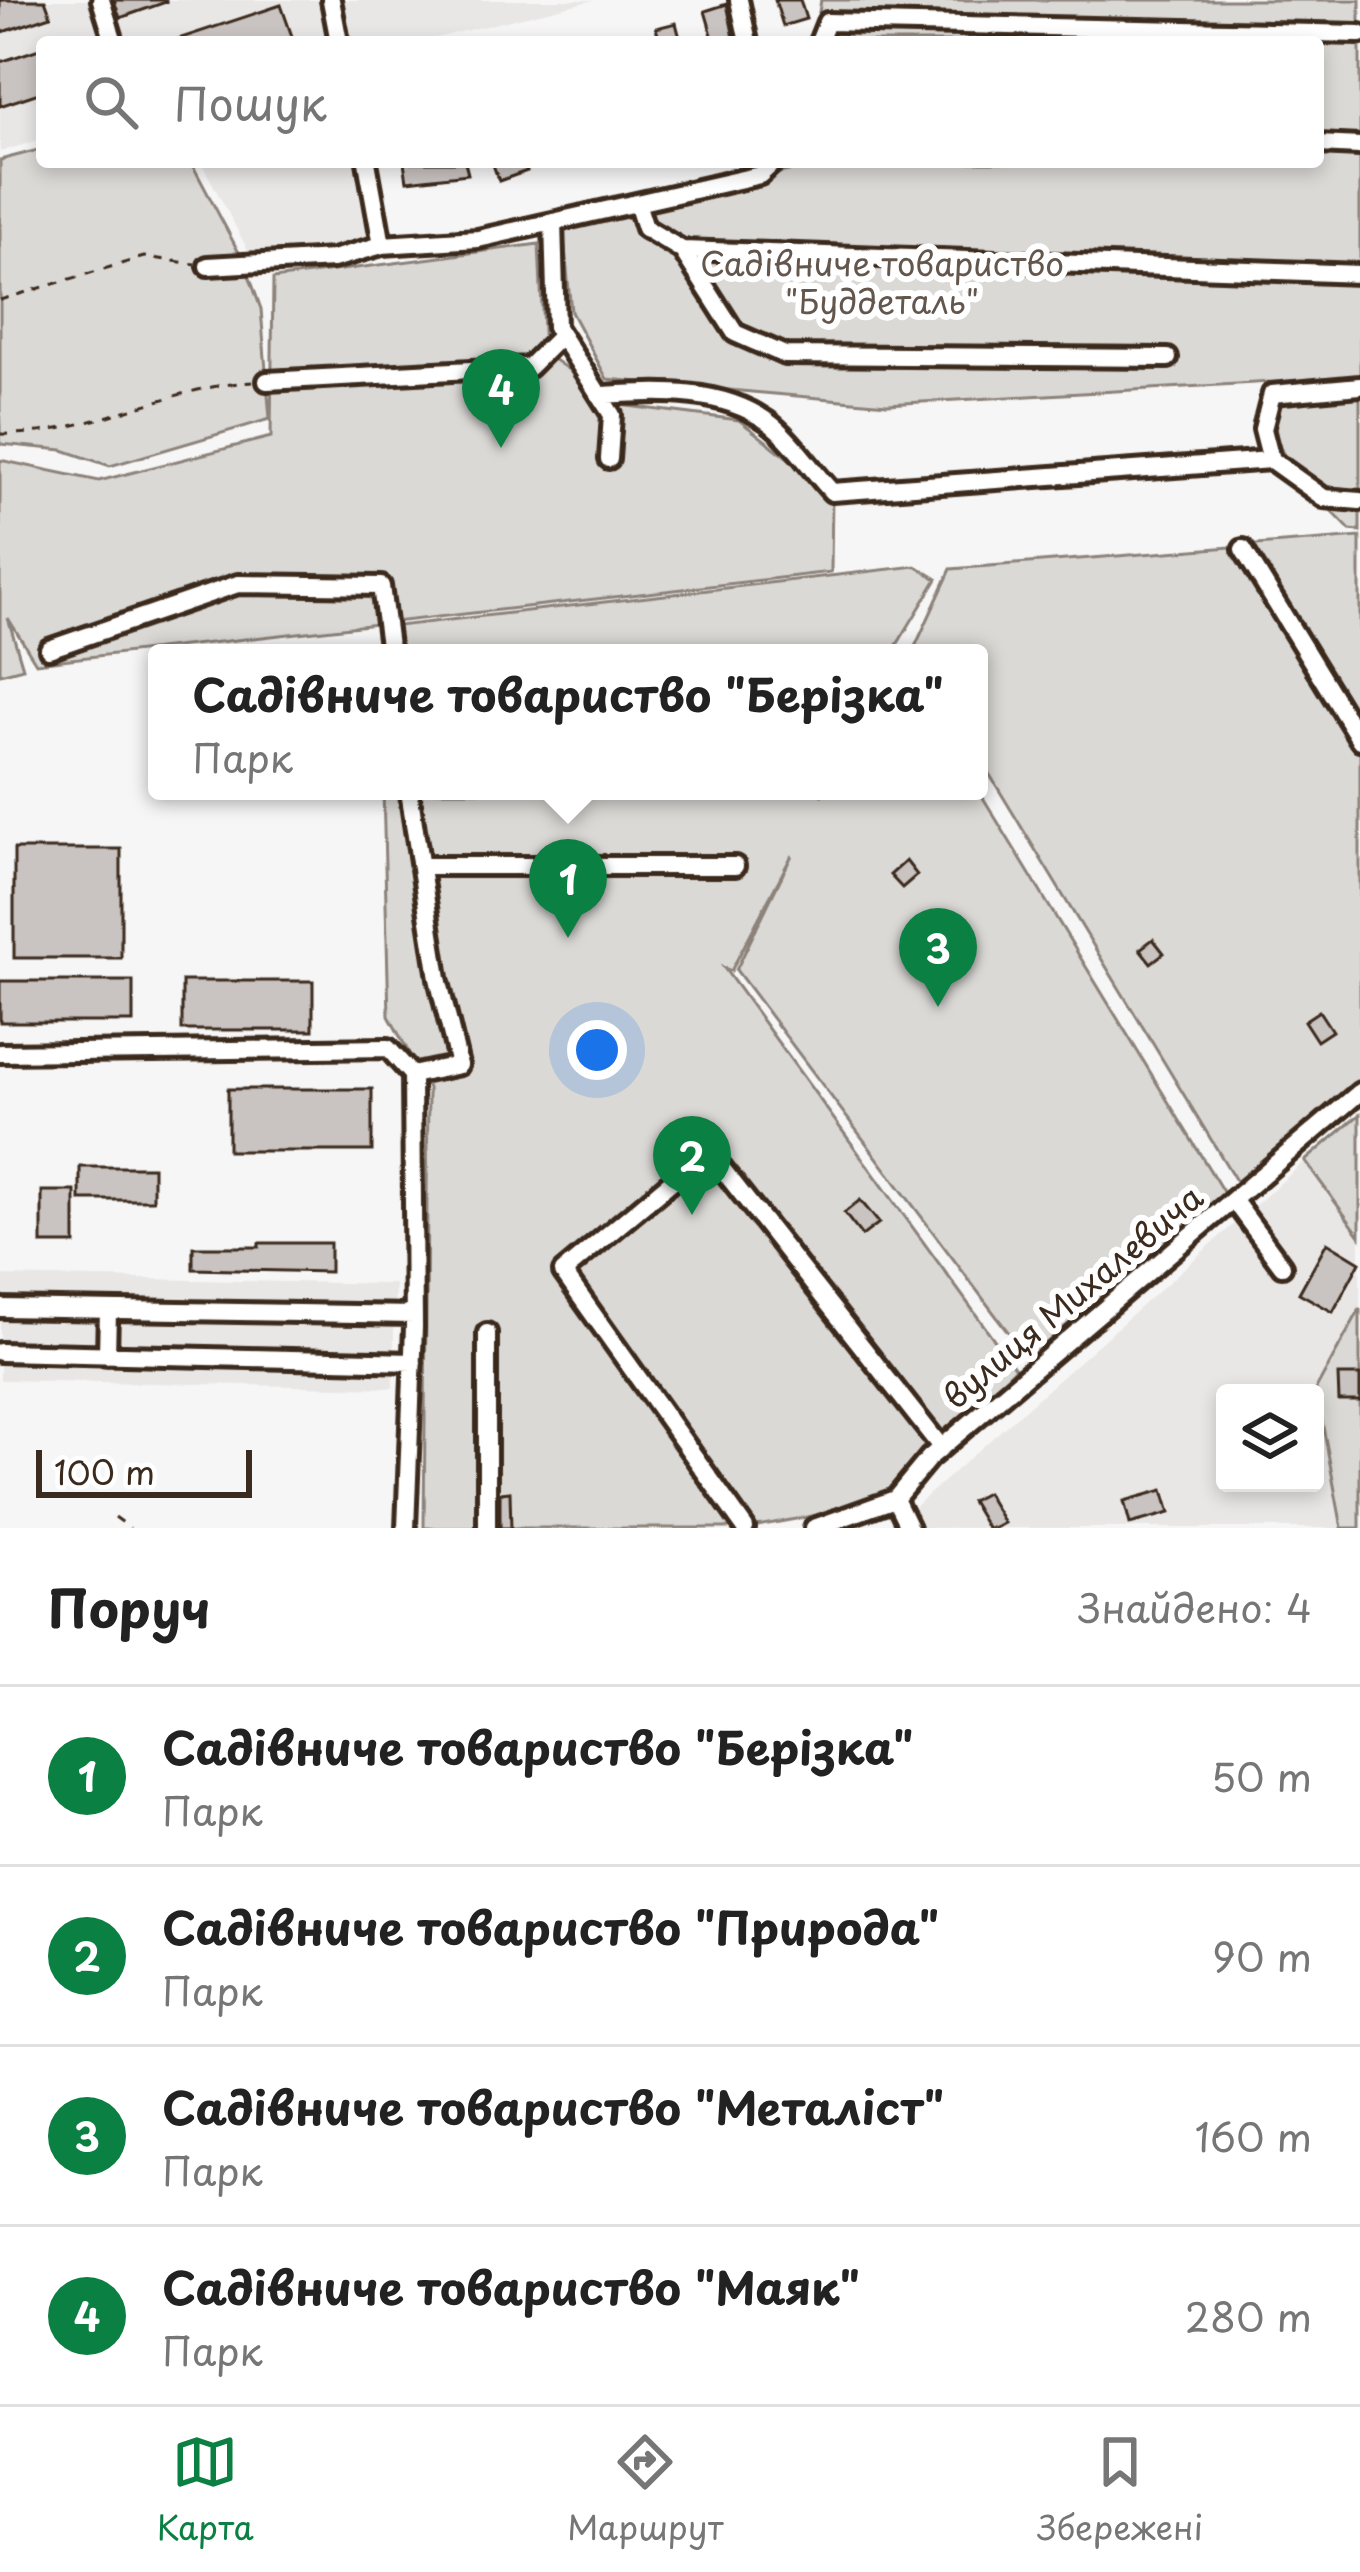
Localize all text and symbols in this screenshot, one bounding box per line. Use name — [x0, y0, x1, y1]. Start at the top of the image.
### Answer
search box — [36, 36, 1324, 168]
text: Пошук — [174, 68, 327, 136]
icon: search — [78, 69, 144, 135]
park label: Садівниче товариство "Буддеталь" — [700, 237, 1064, 325]
pin: 4 — [462, 349, 540, 448]
popup — [148, 644, 988, 800]
text: Садівниче товариство "Берізка" — [192, 659, 944, 727]
text: Парк — [192, 727, 293, 786]
pin: 1 — [529, 839, 607, 938]
pin: 3 — [899, 908, 977, 1007]
your location — [567, 1020, 627, 1080]
pin: 2 — [653, 1116, 731, 1215]
street label: вулиця Михалевича — [931, 1171, 1213, 1419]
map controls — [1216, 1384, 1324, 1492]
button: layers — [1216, 1384, 1324, 1492]
scale bar — [36, 1444, 252, 1497]
text: 100 m — [54, 1446, 155, 1496]
text: Поруч — [48, 1568, 210, 1645]
text: Знайдено: 4 — [1078, 1577, 1312, 1636]
text: Садівниче товариство "Берізка" — [162, 1712, 913, 1780]
text: 1 — [78, 1746, 96, 1805]
text: 50 m — [1211, 1746, 1312, 1805]
text: Парк — [162, 1780, 263, 1839]
text: Садівниче товариство "Природа" — [162, 1892, 939, 1960]
text: 2 — [73, 1926, 101, 1985]
text: 90 m — [1212, 1926, 1312, 1985]
text: Парк — [162, 1960, 263, 2019]
text: Садівниче товариство "Металіст" — [162, 2072, 944, 2140]
text: 3 — [74, 2106, 100, 2165]
text: 160 m — [1195, 2106, 1312, 2165]
text: Парк — [162, 2140, 263, 2199]
text: Садівниче товариство "Маяк" — [162, 2252, 860, 2320]
text: 4 — [74, 2286, 100, 2345]
text: 280 m — [1185, 2286, 1312, 2345]
text: Парк — [162, 2320, 263, 2379]
tab: Карта — [157, 2429, 254, 2551]
tab: Маршрут — [567, 2429, 724, 2551]
tab: Збережені — [1037, 2429, 1203, 2551]

